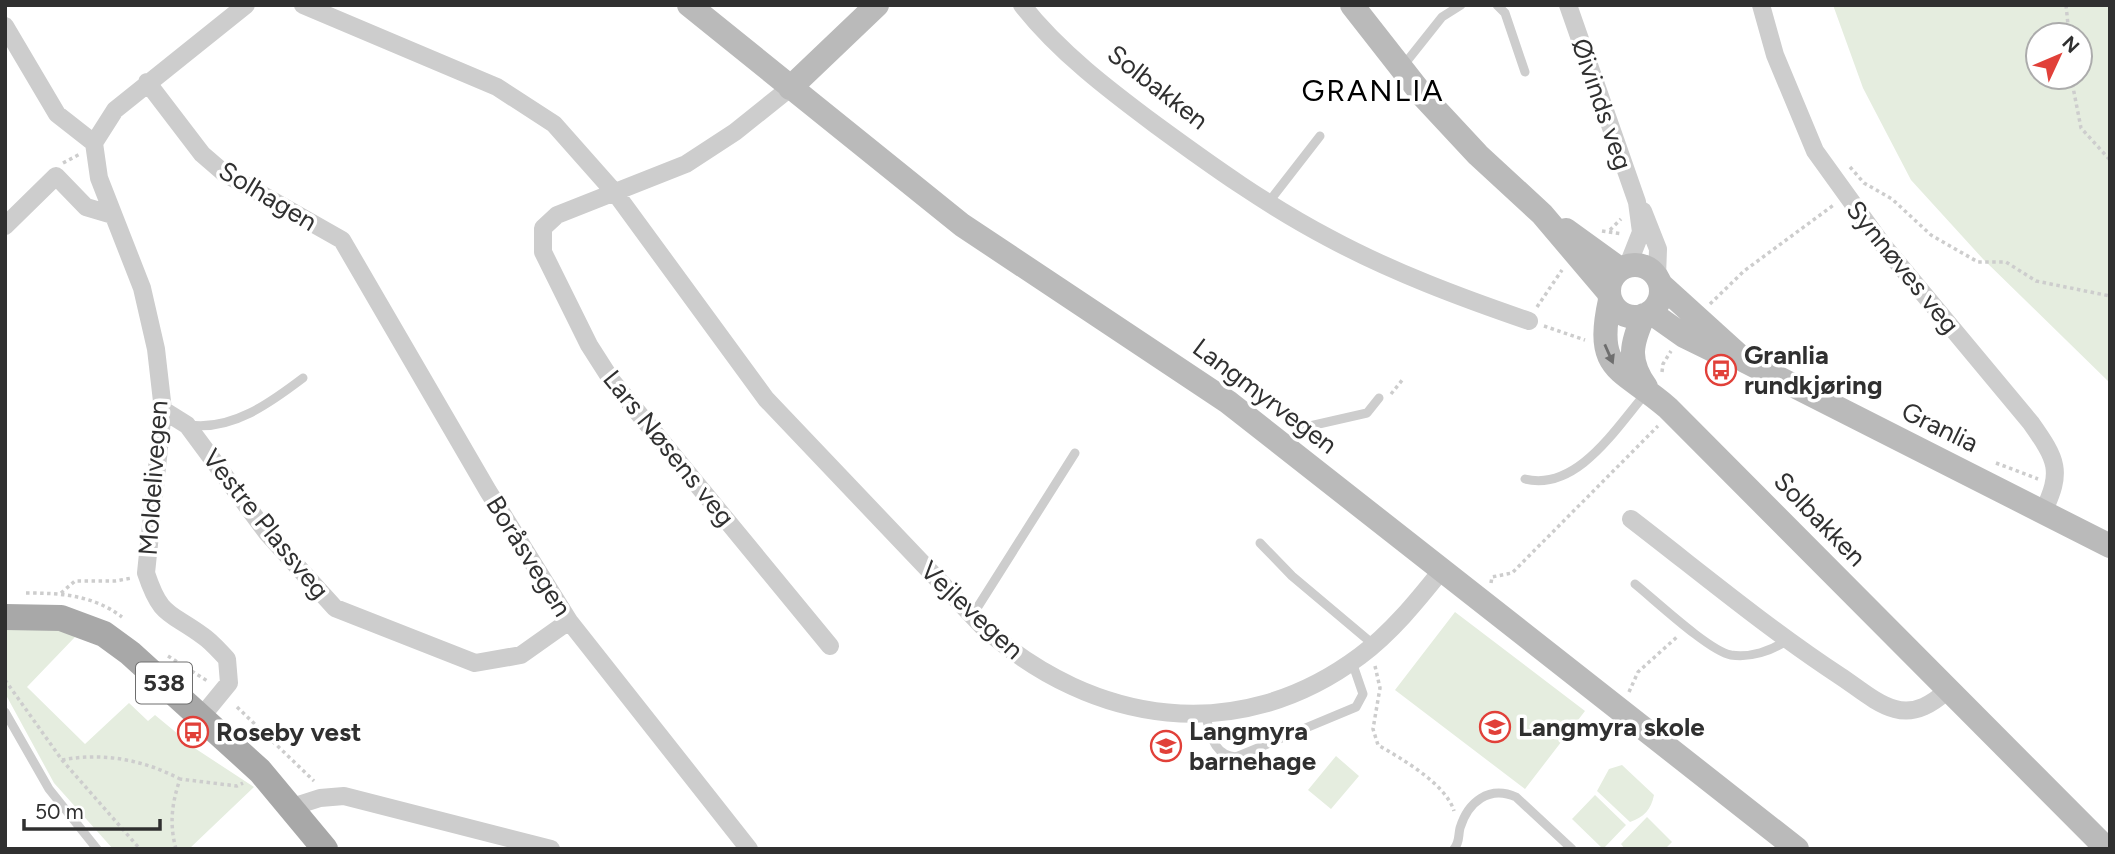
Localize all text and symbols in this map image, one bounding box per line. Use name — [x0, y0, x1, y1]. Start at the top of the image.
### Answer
north arrow — [2024, 21, 2094, 91]
text: N — [2057, 31, 2084, 58]
street label: Øivinds veg — [1565, 34, 1639, 174]
street label: Solbakken — [1101, 38, 1215, 136]
district label: GRANLIA — [1301, 72, 1445, 109]
street label: Solhagen — [213, 154, 323, 238]
street label: Synnøves veg — [1840, 194, 1966, 340]
street label: Langmyrvegen — [1187, 331, 1343, 461]
place label: Granlia rundkjøring — [1744, 339, 1883, 401]
one-way arrow — [1603, 344, 1615, 364]
bus stop icon: Granlia rundkjøring — [1704, 353, 1738, 387]
street label: Lars Nøsens veg — [596, 364, 742, 532]
street label: Granlia — [1896, 395, 1984, 459]
street label: Moldelivegen — [132, 399, 174, 557]
street label: Vestre Plassveg — [196, 443, 336, 605]
street label: Solbakken — [1767, 465, 1873, 573]
street label: Boråsvegen — [479, 490, 579, 622]
street label: Vejlevegen — [914, 554, 1030, 666]
road number: 538 — [136, 662, 192, 704]
school or university icon: Langmyra skole — [1478, 710, 1512, 744]
place label: Langmyra skole — [1518, 711, 1705, 743]
bus stop icon: Roseby vest — [176, 715, 210, 749]
place label: Langmyra barnehage — [1189, 715, 1316, 777]
place label: Roseby vest — [216, 716, 362, 748]
school or university icon: Langmyra barnehage — [1149, 729, 1183, 763]
scale bar — [24, 788, 161, 832]
text: 50 m — [35, 799, 84, 824]

